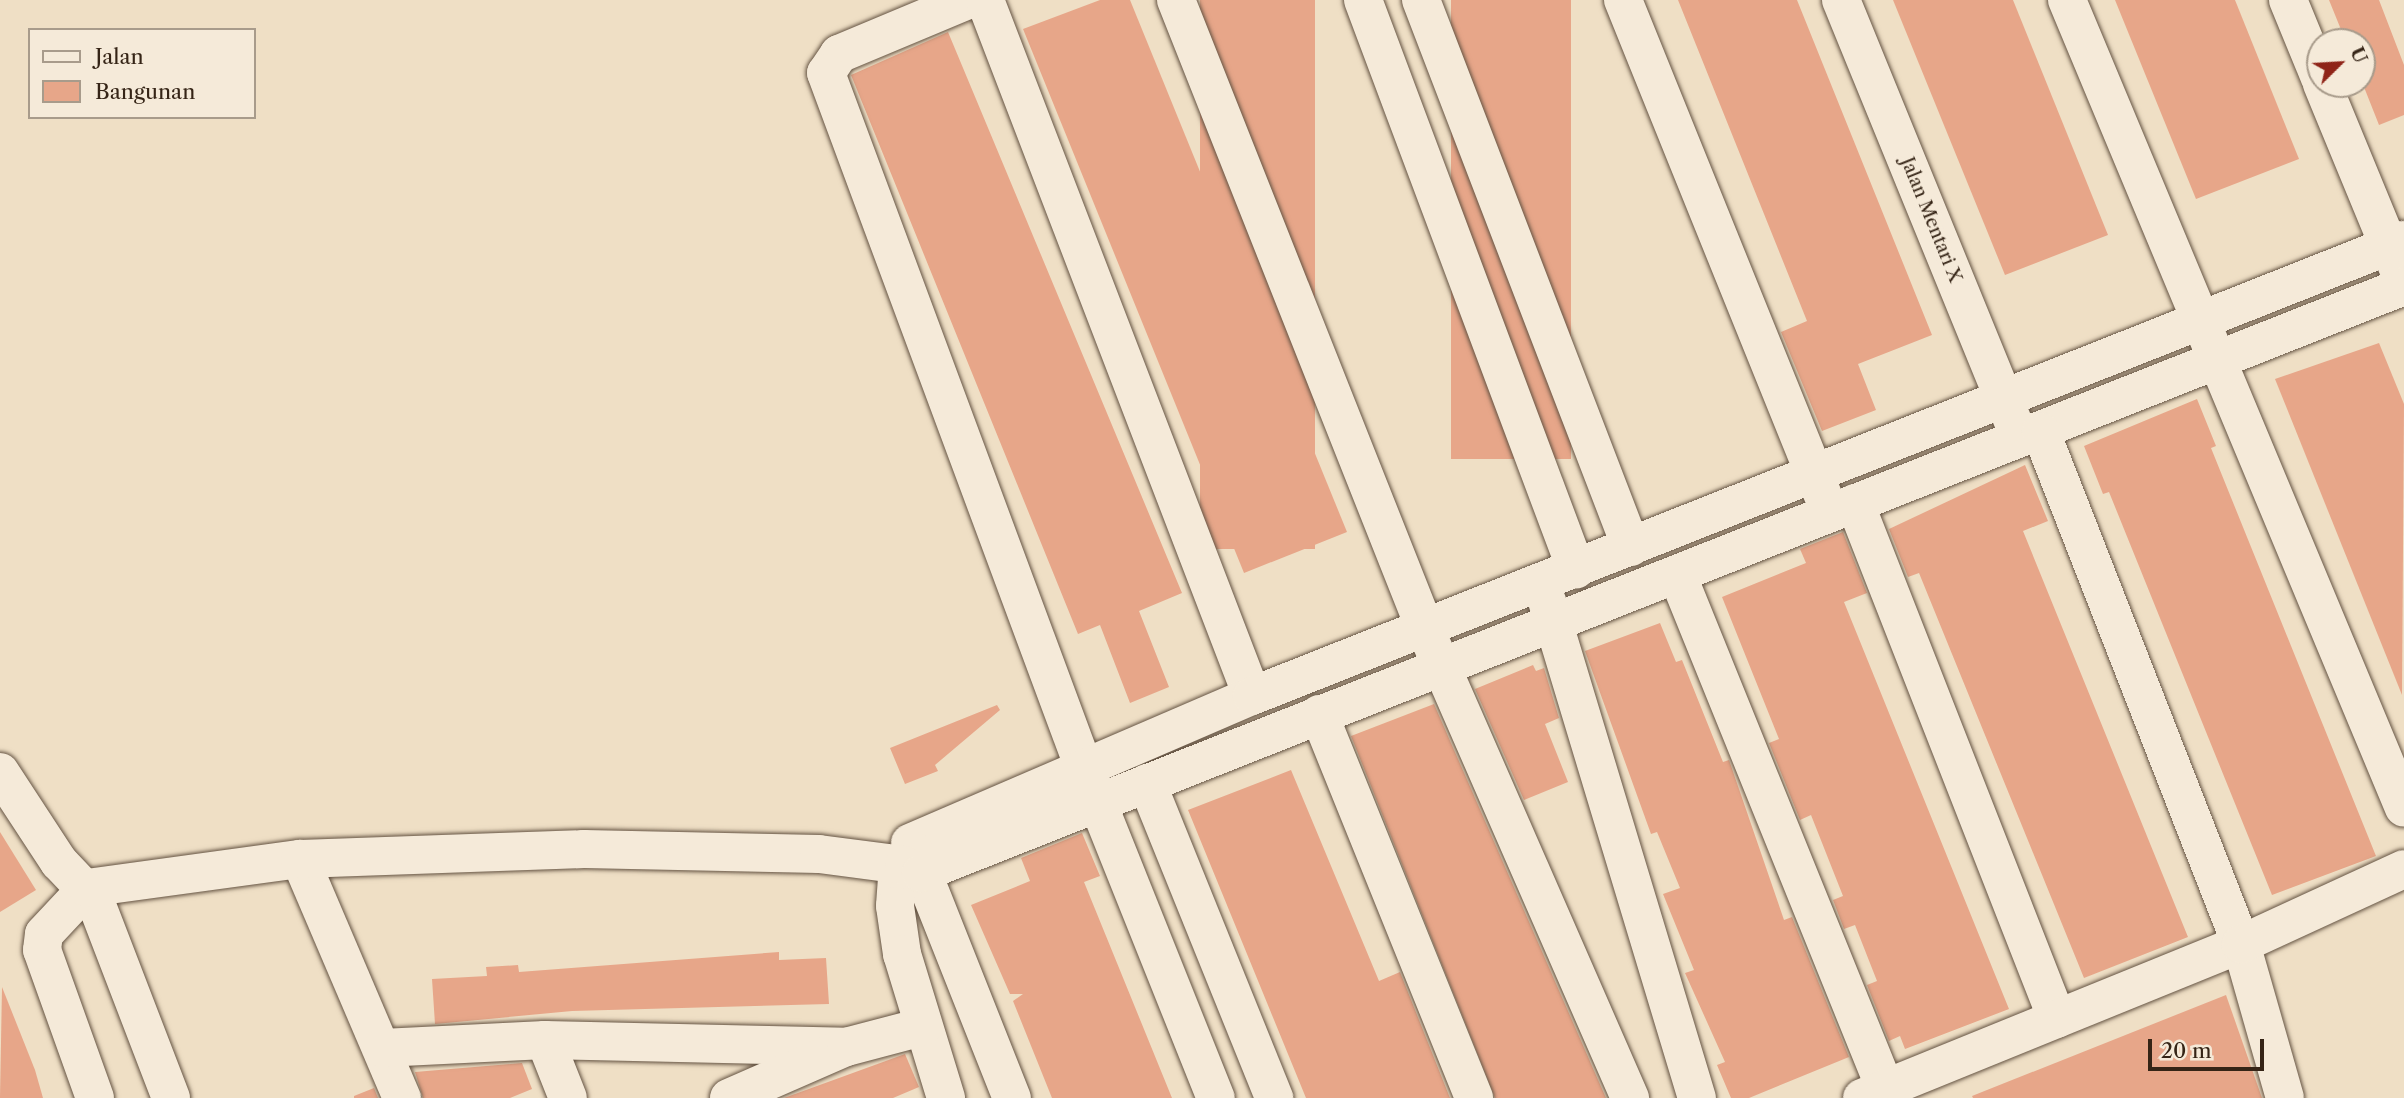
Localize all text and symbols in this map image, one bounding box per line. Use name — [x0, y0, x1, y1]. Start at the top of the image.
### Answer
legend — [28, 28, 256, 119]
north arrow — [2306, 28, 2376, 98]
text: U — [2345, 43, 2372, 67]
text: Jalan — [95, 44, 144, 69]
text: Bangunan — [95, 79, 195, 104]
street label: Jalan Mentari X — [1896, 154, 1966, 286]
scale bar — [2152, 1024, 2268, 1068]
text: 20 m — [2161, 1038, 2212, 1063]

